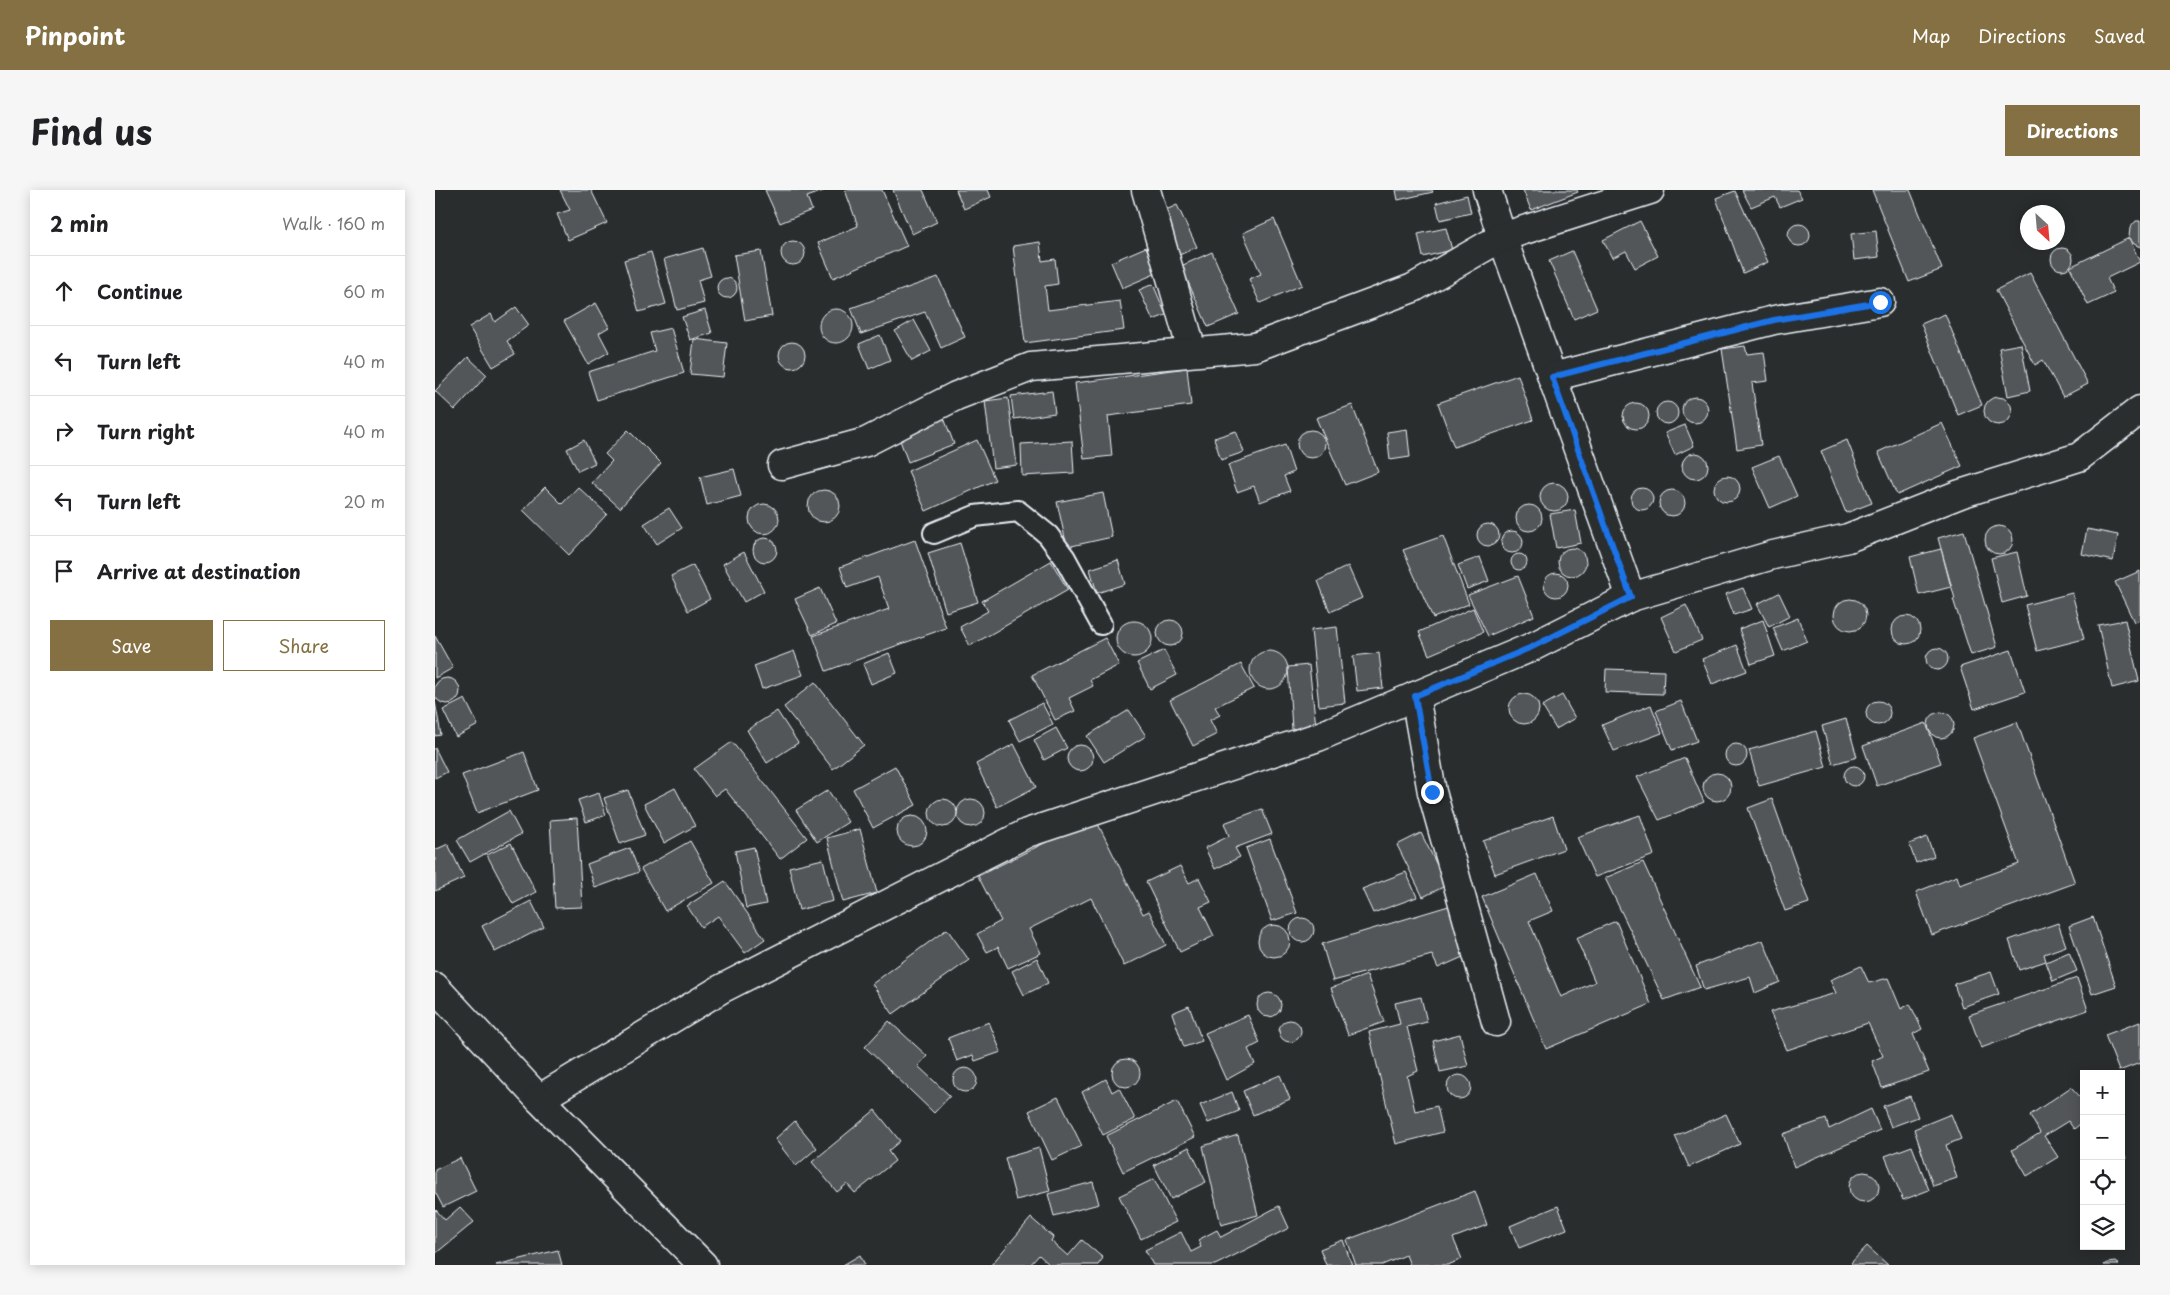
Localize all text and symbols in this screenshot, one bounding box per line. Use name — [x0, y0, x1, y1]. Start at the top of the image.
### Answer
text: Pinpoint — [25, 17, 126, 53]
text: Map — [1912, 22, 1950, 49]
text: Directions — [1978, 22, 2066, 49]
text: Saved — [2094, 22, 2145, 49]
text: Find us — [30, 104, 152, 157]
button: Directions — [2005, 105, 2140, 156]
north arrow — [2020, 205, 2065, 250]
text: 2 min — [50, 207, 109, 239]
text: Walk · 160 m — [282, 211, 385, 235]
icon: ahead — [50, 277, 78, 305]
text: Continue — [97, 277, 183, 305]
text: 60 m — [343, 279, 385, 303]
route start — [1869, 291, 1892, 314]
icon: left — [50, 347, 78, 375]
text: Turn left — [97, 347, 181, 375]
text: 40 m — [343, 349, 385, 373]
icon: right — [50, 417, 78, 445]
text: Turn right — [97, 417, 195, 445]
text: 40 m — [343, 419, 385, 443]
icon: left — [50, 487, 78, 515]
text: Turn left — [97, 487, 181, 515]
text: 20 m — [344, 489, 385, 513]
icon: arrive — [50, 557, 78, 585]
text: Arrive at destination — [97, 557, 301, 585]
button: Save — [50, 620, 213, 671]
button: Share — [223, 620, 385, 671]
route end — [1421, 781, 1444, 804]
map controls — [2080, 1070, 2125, 1250]
button: + — [2080, 1070, 2125, 1115]
button: − — [2080, 1115, 2125, 1160]
button: locate — [2080, 1160, 2125, 1205]
button: layers — [2080, 1205, 2125, 1250]

